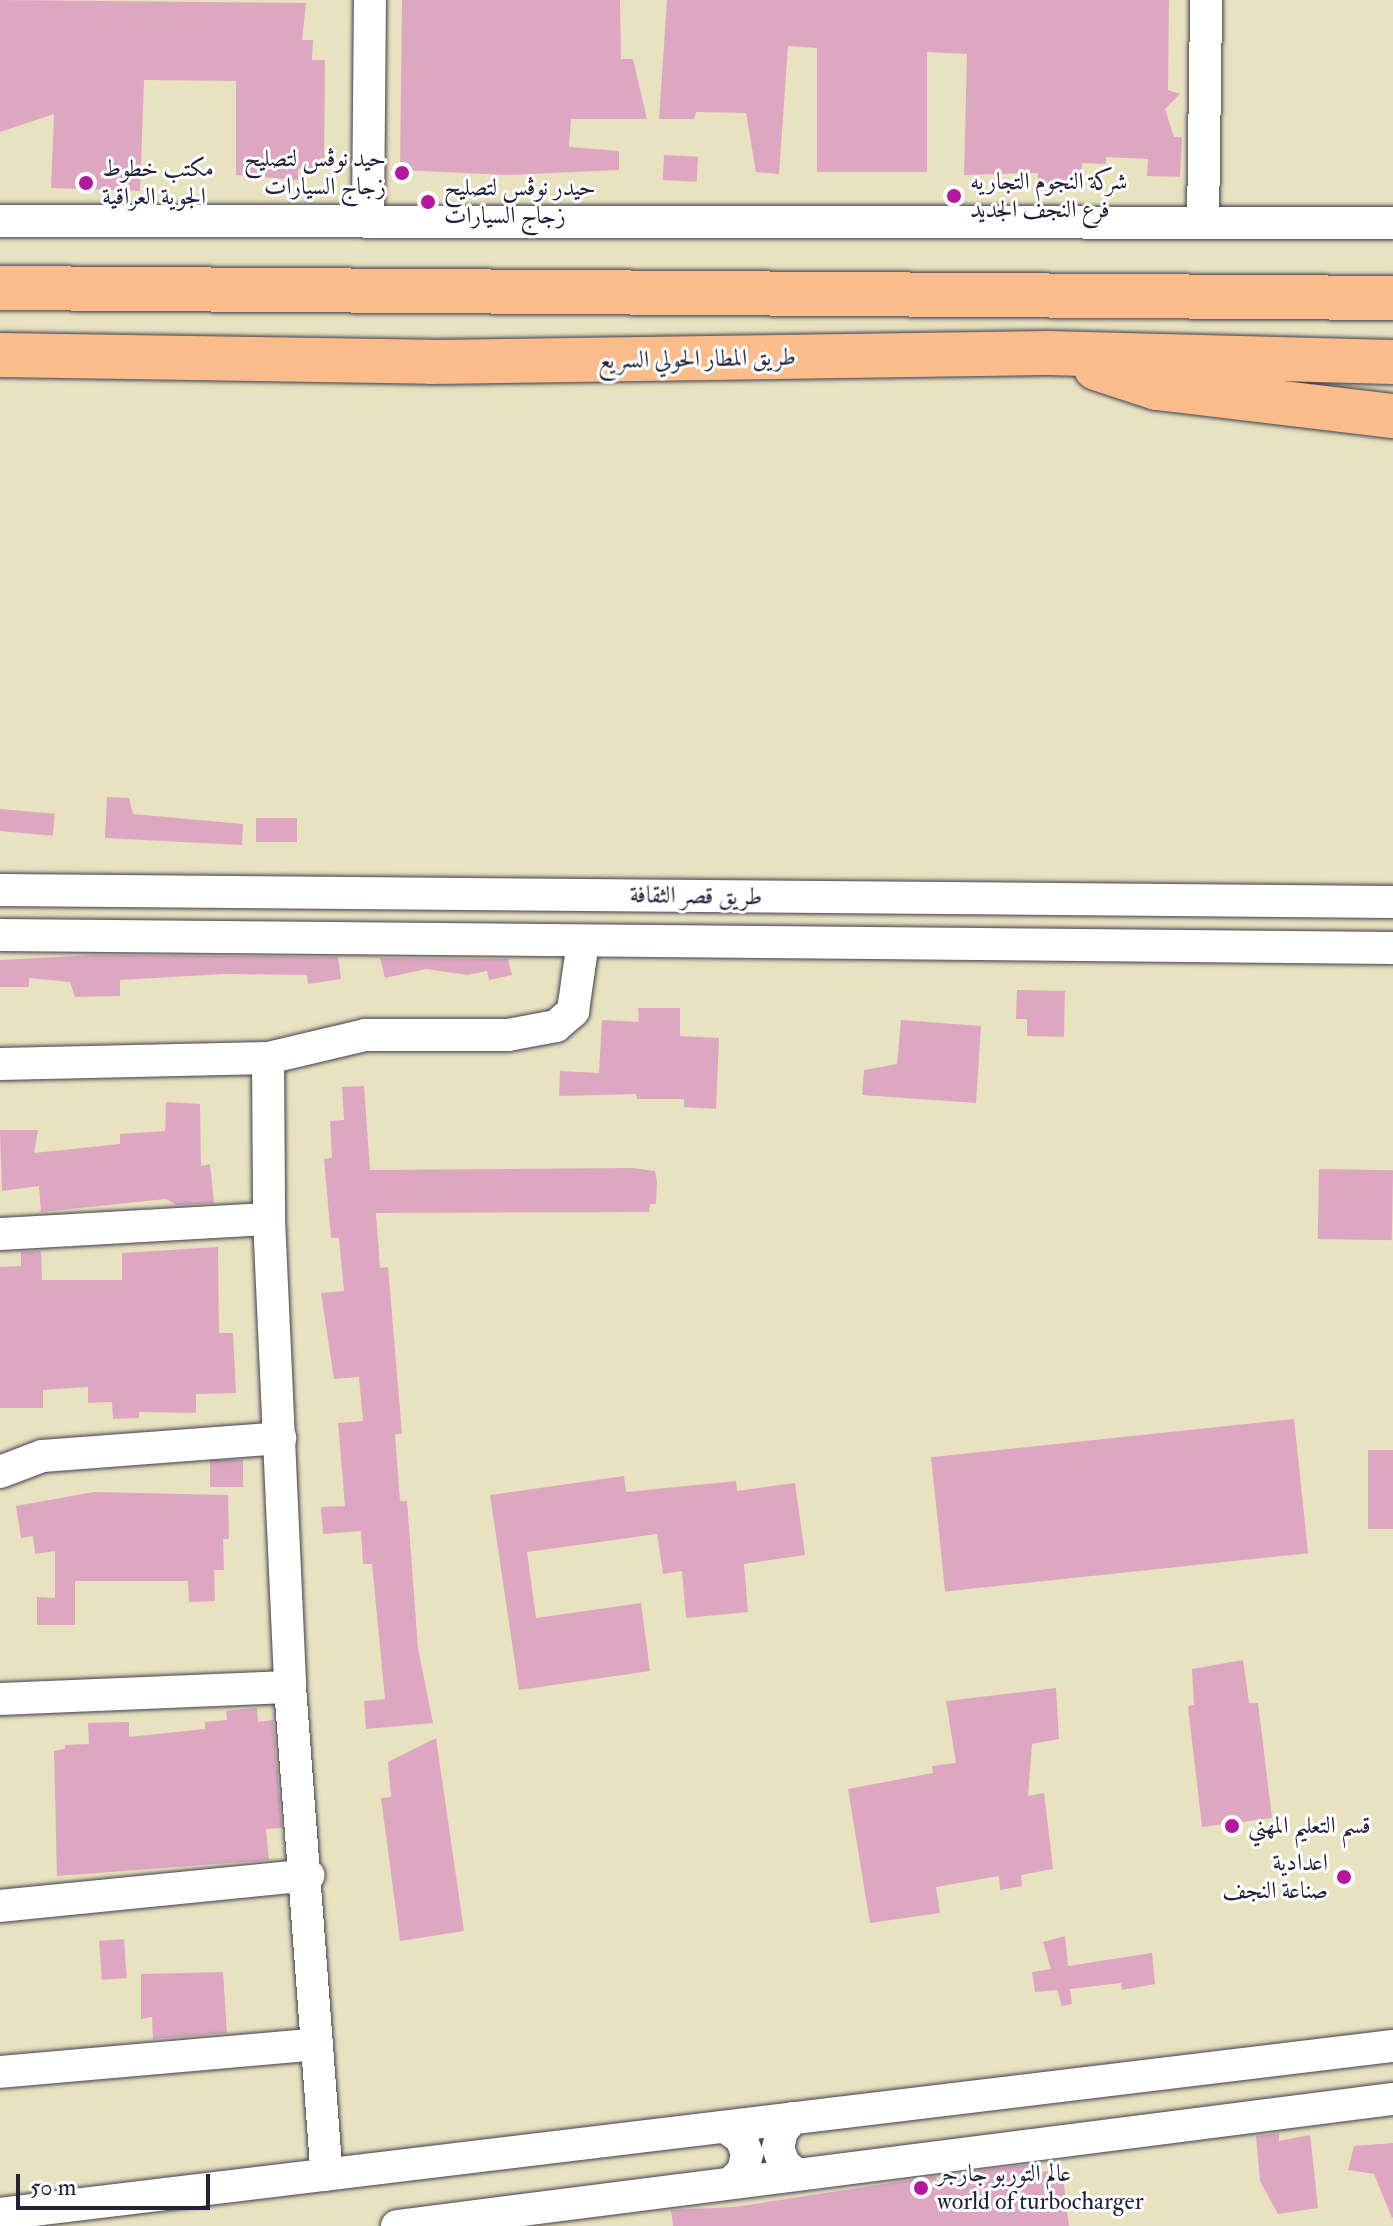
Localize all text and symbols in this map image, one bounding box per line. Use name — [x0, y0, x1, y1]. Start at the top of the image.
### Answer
place label: حيد نوڤس لتصليح زجاج السيارات — [244, 145, 386, 201]
place label: مكتب خطوط الجوية العراقية — [102, 155, 214, 211]
marker: حيد نوڤس لتصليح زجاج السيارات — [393, 164, 411, 182]
place label: شركة النجوم التجاريه فرع النجف الجديد — [970, 168, 1128, 224]
marker: مكتب خطوط الجوية العراقية — [77, 174, 95, 192]
place label: حيدر نوڤس لتصليح زجاج السيارات — [444, 174, 596, 230]
marker: شركة النجوم التجاريه فرع النجف الجديد — [945, 187, 963, 205]
marker: حيدر نوڤس لتصليح زجاج السيارات — [419, 193, 437, 211]
street label: طريق المطار الحولي السريع — [598, 343, 796, 375]
street label: طريق قصر الثقافة — [629, 880, 763, 912]
place label: قسم التعليم المهني — [1248, 1812, 1371, 1840]
marker: قسم التعليم المهني — [1223, 1817, 1241, 1835]
place label: اعدادية صناعة النجف — [1222, 1849, 1328, 1905]
marker: اعدادية صناعة النجف — [1335, 1868, 1353, 1886]
scale bar — [20, 2158, 214, 2208]
place label: عالم التوربو جارجر world of turbocharger — [937, 2160, 1144, 2216]
text: 50 m — [30, 2172, 76, 2203]
marker: عالم التوربو جارجر world of turbocharger — [912, 2179, 930, 2197]

